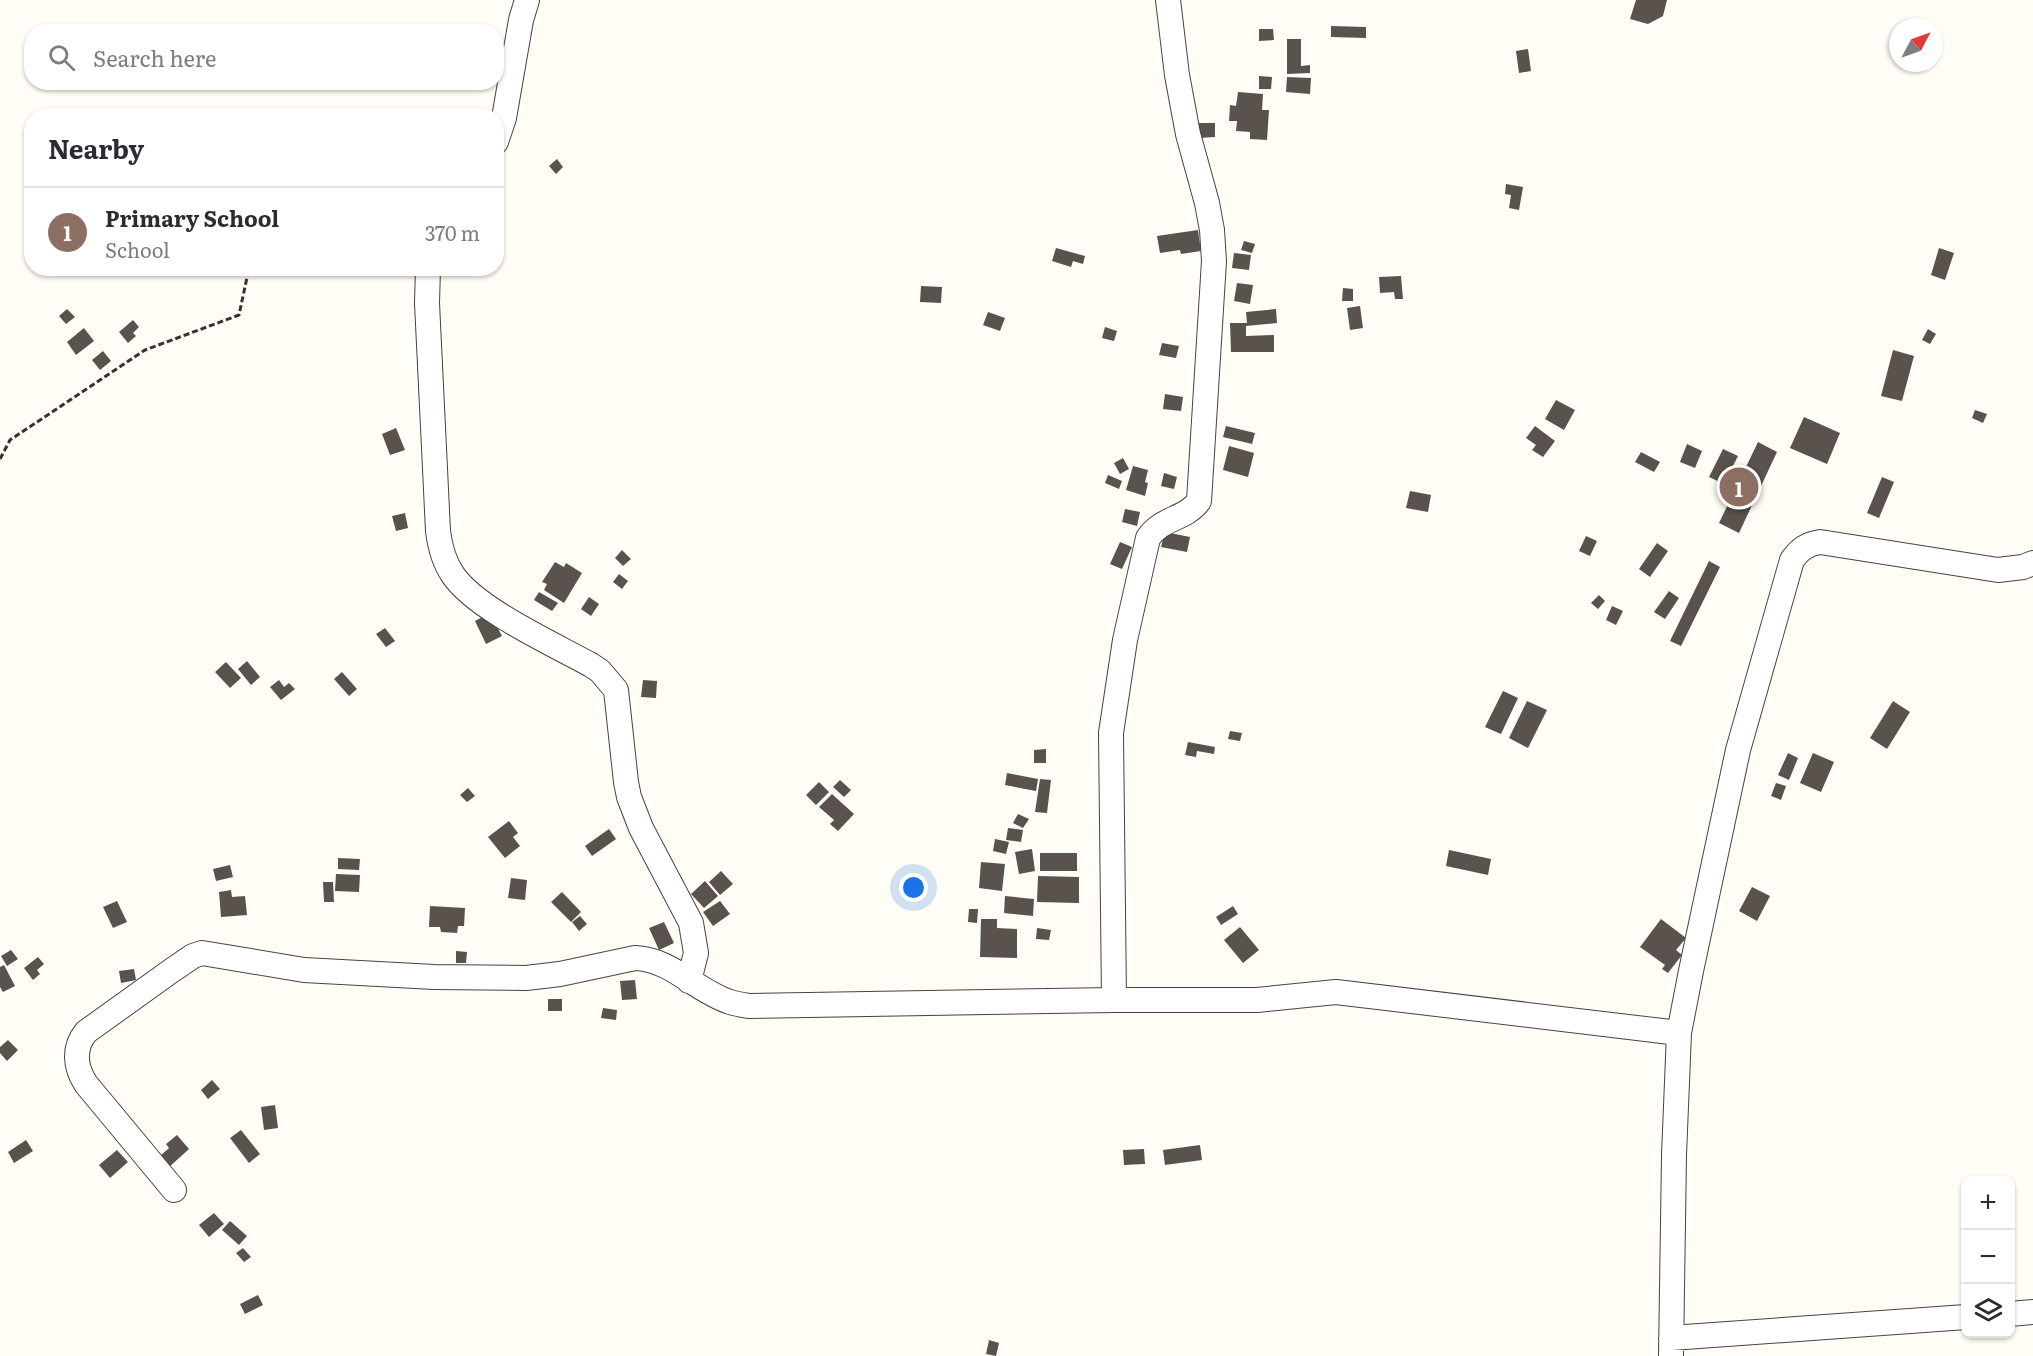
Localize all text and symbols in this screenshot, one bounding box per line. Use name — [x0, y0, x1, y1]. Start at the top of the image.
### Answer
north arrow — [1889, 18, 1943, 72]
search box — [24, 24, 504, 90]
icon: search — [45, 41, 78, 74]
text: Search here — [93, 41, 216, 74]
text: Nearby — [48, 128, 144, 167]
text: Primary School — [105, 201, 279, 234]
text: 1 — [63, 217, 72, 247]
text: 370 m — [425, 217, 480, 247]
text: School — [105, 234, 170, 264]
pin: 1 — [1720, 464, 1758, 510]
your location — [899, 873, 928, 902]
map controls — [1961, 1176, 2015, 1338]
button: + — [1961, 1176, 2015, 1230]
button: − — [1961, 1230, 2015, 1284]
button: layers — [1961, 1284, 2015, 1338]

